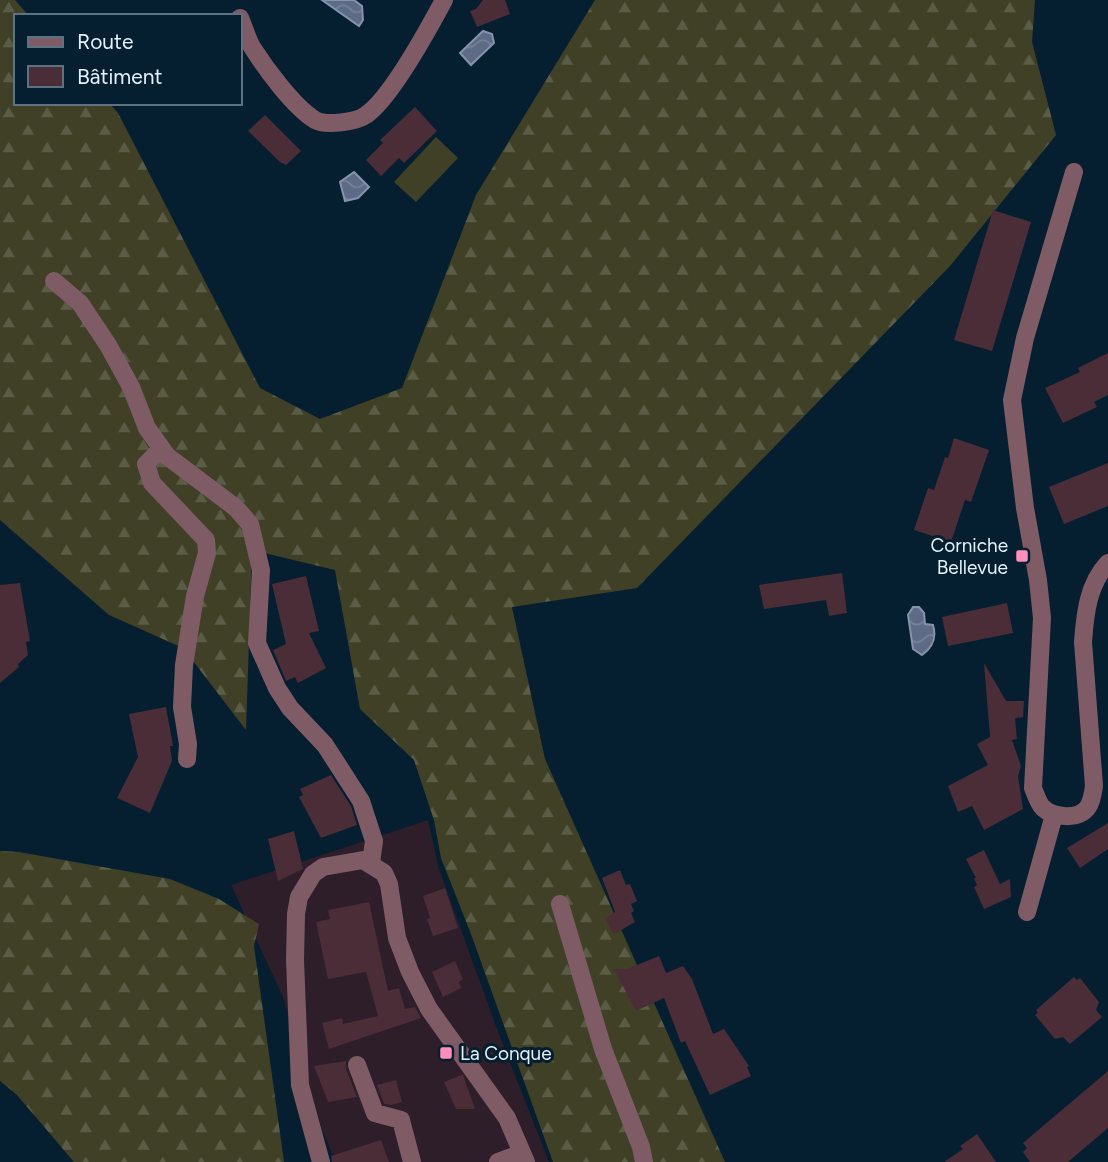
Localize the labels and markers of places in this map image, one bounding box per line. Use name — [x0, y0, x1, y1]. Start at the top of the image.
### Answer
place label: Corniche Bellevue — [931, 534, 1008, 579]
marker: Corniche Bellevue — [1014, 548, 1030, 564]
place label: La Conque — [460, 1042, 552, 1065]
marker: La Conque — [438, 1045, 454, 1061]

